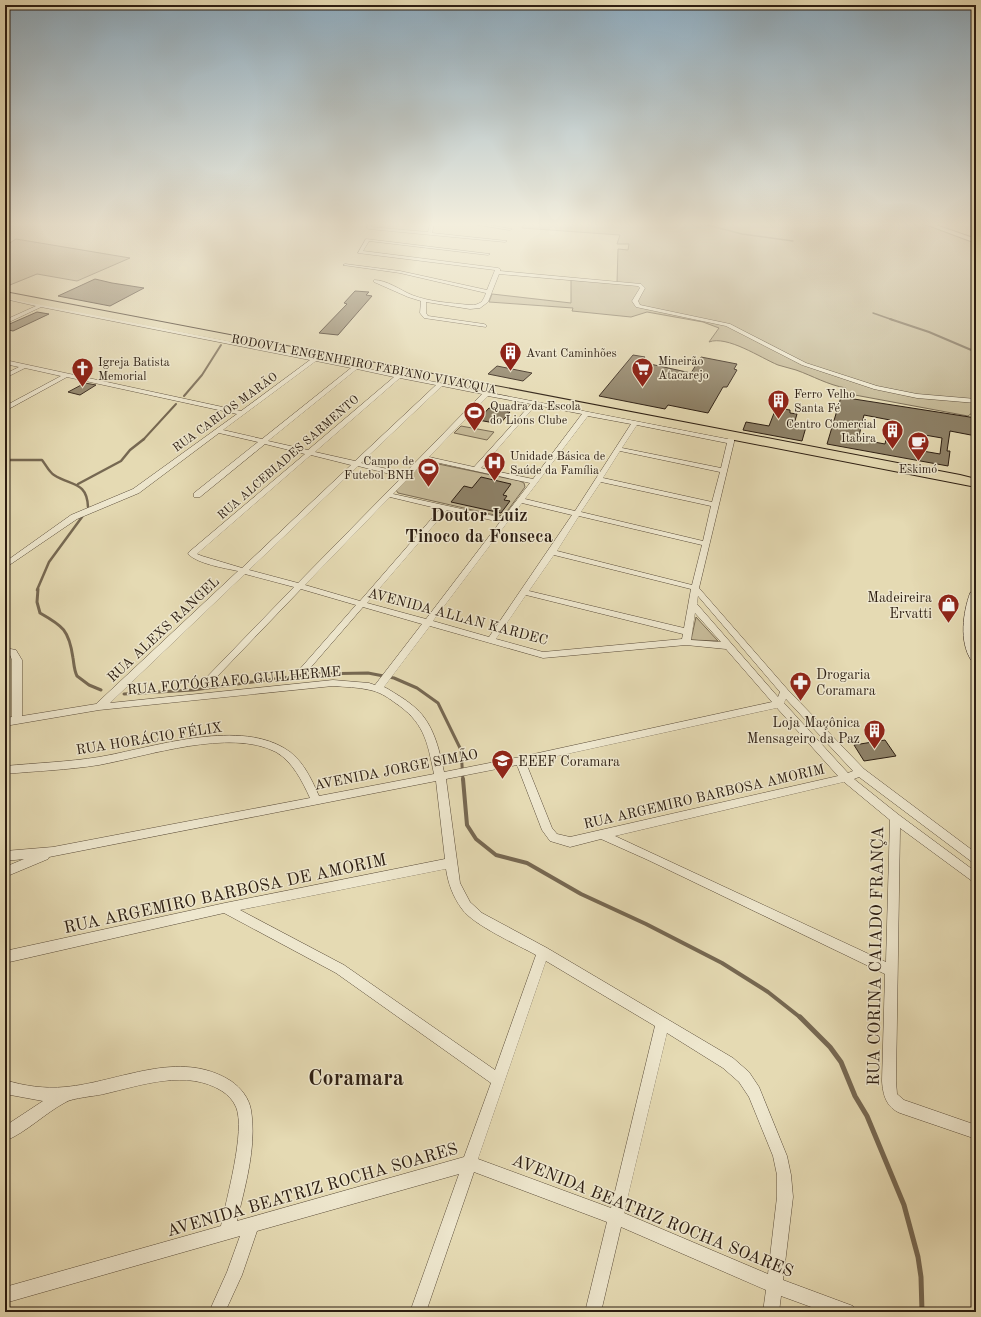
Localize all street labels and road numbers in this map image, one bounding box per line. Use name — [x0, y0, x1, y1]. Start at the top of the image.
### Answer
street label: RODOVIA ENGENHEIRO FABIANO VIVACQUA — [230, 333, 498, 397]
street label: RUA CARLOS MARÃO — [169, 368, 280, 455]
street label: RUA ALCEBIADES SARMENTO — [216, 393, 361, 522]
street label: RUA ALEXS RANGEL — [105, 574, 222, 685]
street label: AVENIDA ALLAN KARDEC — [366, 586, 549, 648]
street label: RUA FOTÓGRAFO GUILHERME — [126, 661, 342, 697]
street label: RUA HORÁCIO FÉLIX — [75, 717, 224, 757]
street label: AVENIDA JORGE SIMÃO — [313, 744, 479, 793]
street label: RUA ARGEMIRO BARBOSA AMORIM — [582, 762, 826, 832]
street label: RUA CORINA CAIADO FRANÇA — [866, 826, 887, 1086]
street label: RUA ARGEMIRO BARBOSA DE AMORIM — [62, 852, 388, 937]
street label: AVENIDA BEATRIZ ROCHA SOARES — [165, 1141, 460, 1240]
street label: AVENIDA BEATRIZ ROCHA SOARES — [509, 1152, 796, 1281]

